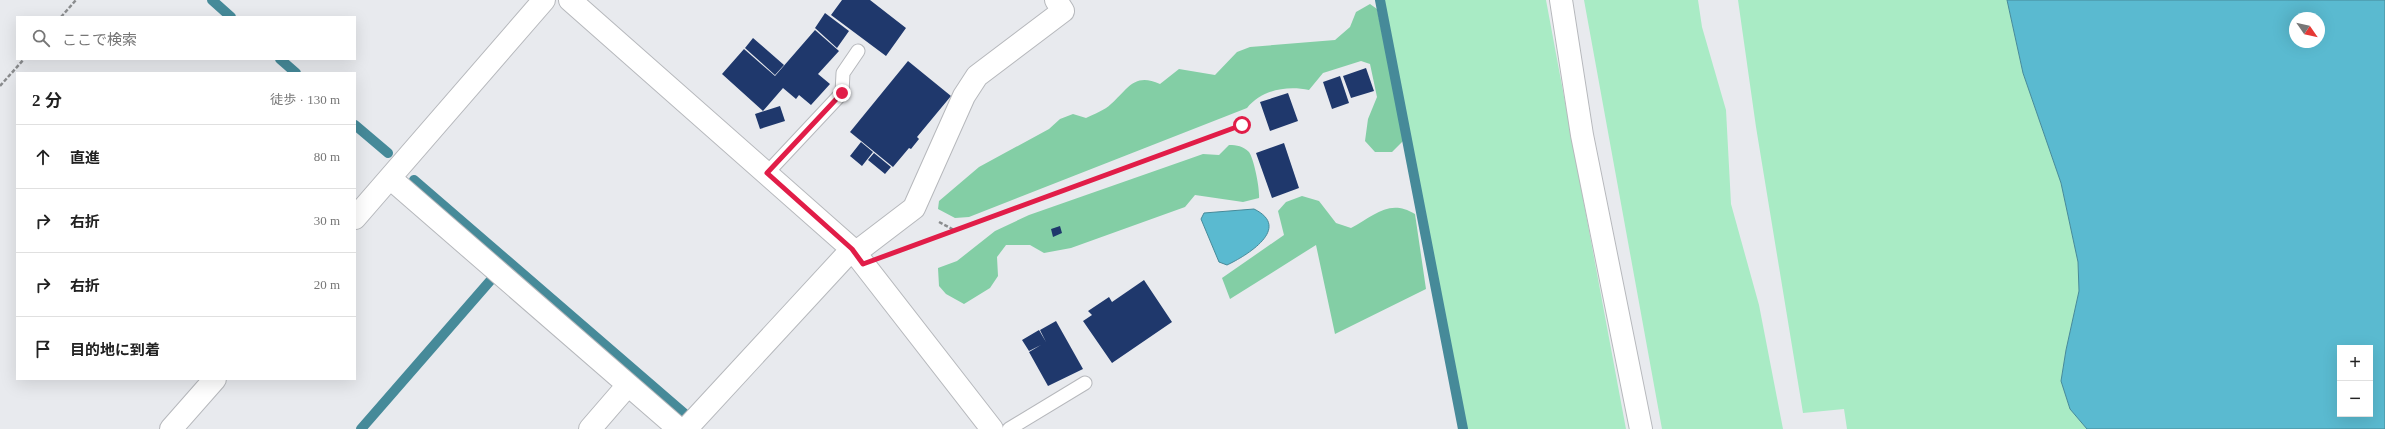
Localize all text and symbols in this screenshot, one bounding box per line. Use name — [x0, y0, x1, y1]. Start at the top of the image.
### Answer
north arrow — [2289, 12, 2325, 48]
search box — [16, 16, 356, 60]
icon: search — [30, 27, 52, 49]
text: ここで検索 — [62, 32, 137, 48]
route end — [833, 84, 851, 102]
text: 2 分 — [32, 91, 62, 110]
text: 徒歩 · 130 m — [270, 92, 340, 107]
route start — [1233, 116, 1251, 134]
icon: ahead — [32, 146, 54, 168]
text: 80 m — [314, 149, 340, 164]
text: 直進 — [70, 150, 100, 166]
icon: right — [32, 210, 54, 232]
text: 30 m — [314, 213, 340, 228]
text: 右折 — [70, 214, 100, 230]
icon: right — [32, 274, 54, 296]
text: 20 m — [314, 277, 340, 292]
text: 右折 — [70, 278, 100, 294]
icon: arrive — [32, 338, 54, 360]
text: 目的地に到着 — [70, 342, 160, 358]
map controls — [2337, 345, 2373, 417]
button: + — [2337, 345, 2373, 381]
button: − — [2337, 381, 2373, 417]

